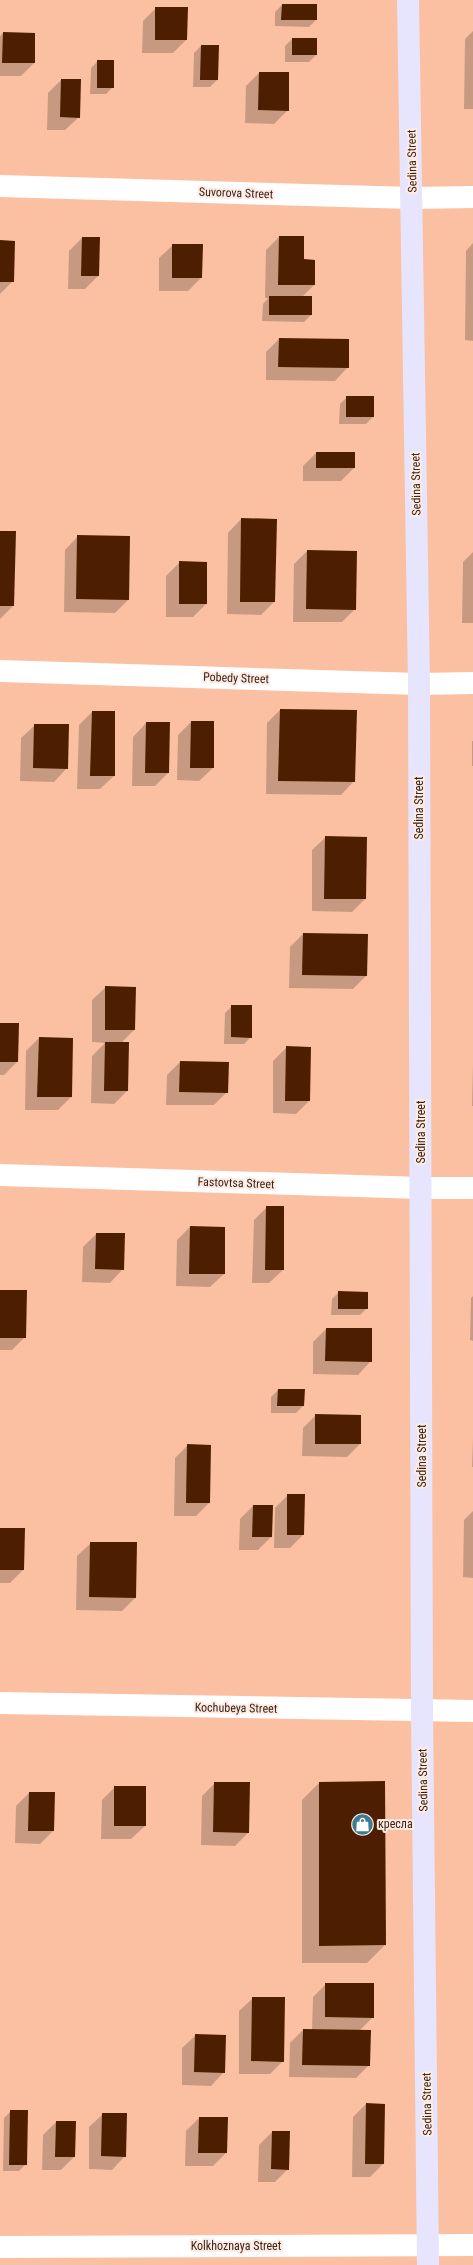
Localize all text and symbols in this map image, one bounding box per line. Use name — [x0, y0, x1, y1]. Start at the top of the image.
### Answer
street label: Sedina Street — [404, 129, 420, 193]
street label: Suvorova Street — [199, 185, 274, 201]
street label: Sedina Street — [408, 452, 424, 516]
street label: Pobedy Street — [203, 670, 270, 686]
street label: Sedina Street — [412, 776, 426, 840]
street label: Sedina Street — [414, 1100, 428, 1164]
street label: Fastovtsa Street — [197, 1175, 275, 1191]
street label: Sedina Street — [415, 1424, 429, 1488]
street label: Kochubeya Street — [195, 1700, 278, 1716]
street label: Sedina Street — [415, 1748, 431, 1812]
shop icon: кресла — [350, 1811, 376, 1837]
place label: кресла — [378, 1817, 413, 1831]
street label: Sedina Street — [419, 2072, 435, 2136]
street label: Kolkhoznaya Street — [191, 2239, 282, 2253]

